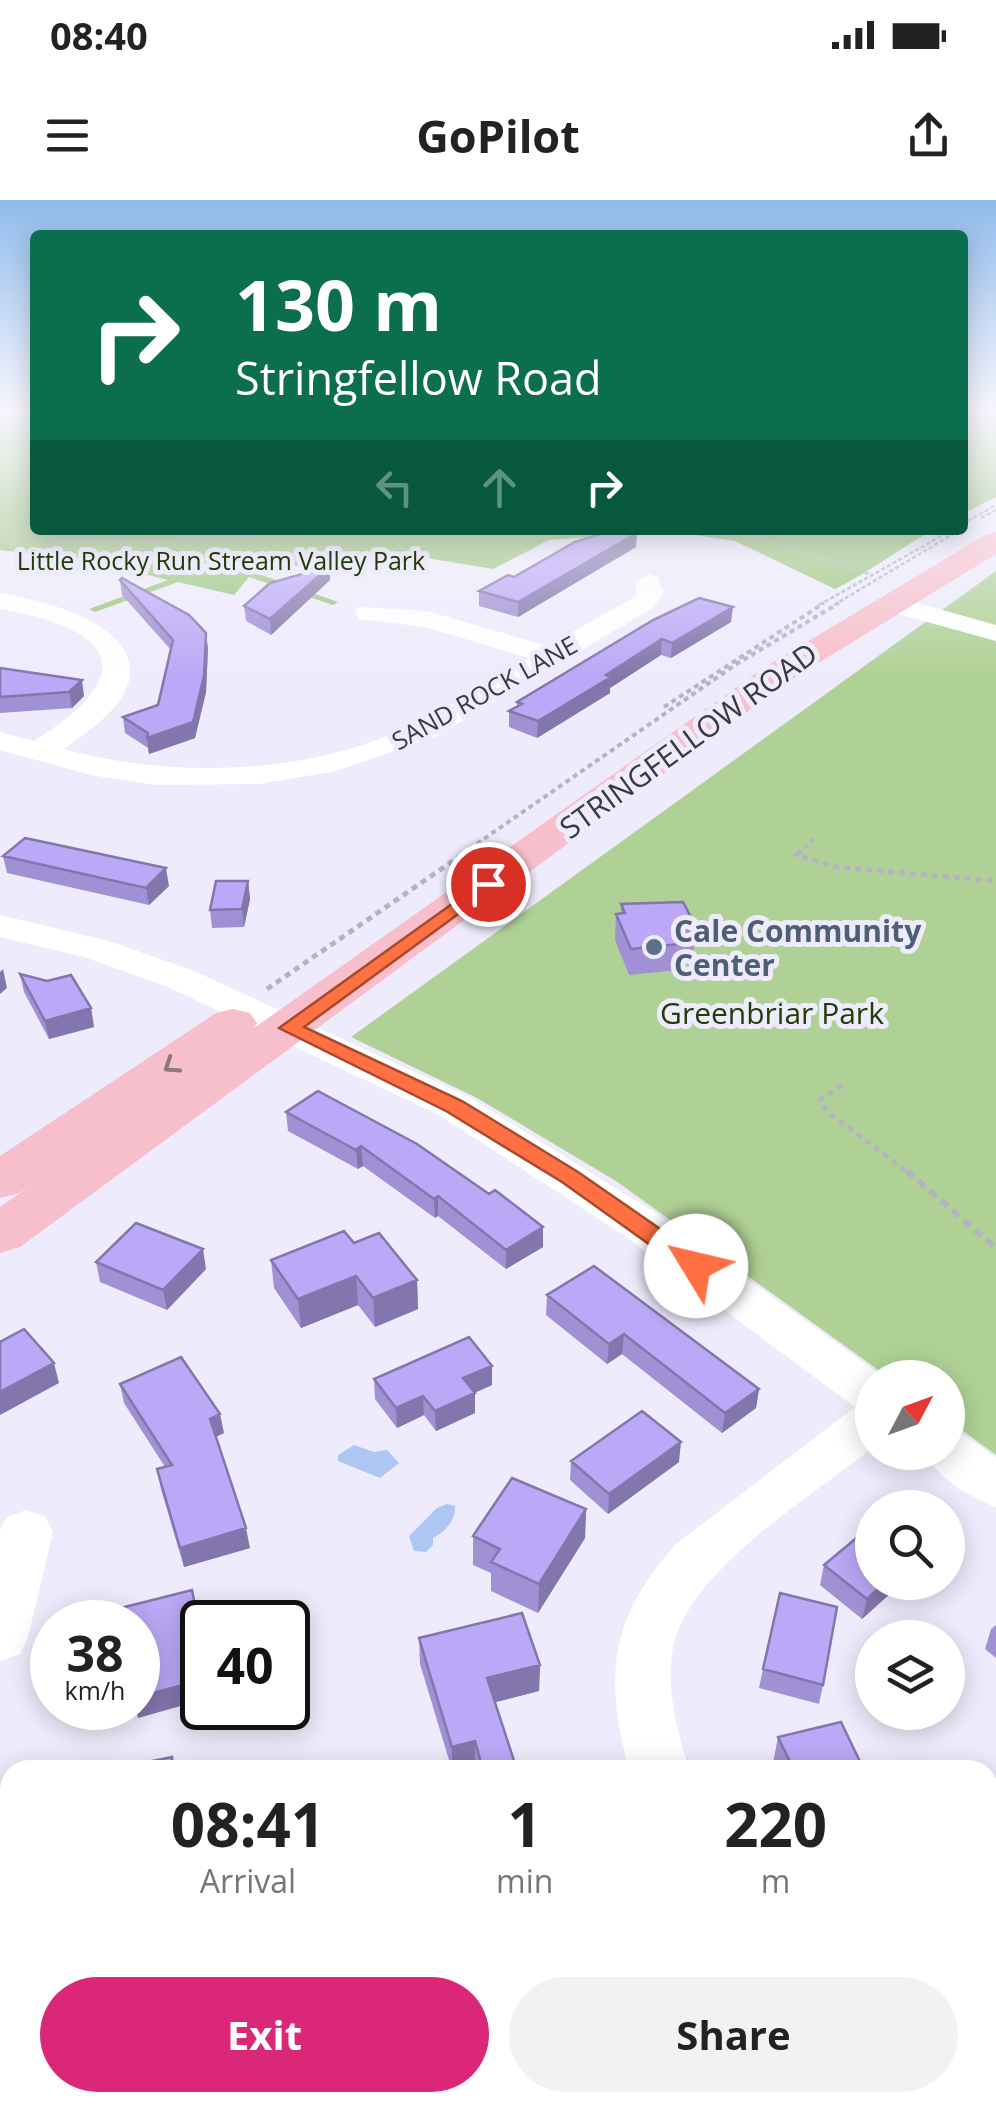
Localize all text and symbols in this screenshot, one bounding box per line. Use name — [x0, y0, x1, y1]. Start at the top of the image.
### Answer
text: 08:40 — [50, 9, 148, 61]
text: GoPilot — [416, 105, 580, 166]
icon: menu — [40, 108, 95, 163]
icon: share — [901, 108, 956, 163]
text: 130 m — [235, 256, 442, 352]
icon: right — [70, 270, 200, 400]
text: Stringfellow Road — [235, 347, 602, 408]
icon: left — [367, 460, 422, 515]
icon: ahead — [472, 460, 527, 515]
icon: right — [577, 460, 632, 515]
park label: Little Rocky Run Stream Valley Park — [17, 543, 425, 577]
street label: SAND ROCK LANE — [385, 627, 583, 757]
street label: STRINGFELLOW ROAD — [551, 633, 825, 847]
pin — [446, 842, 531, 927]
icon: arrive — [461, 857, 516, 912]
place label: Cale Community Center — [674, 910, 922, 985]
marker: Cale Community Center — [643, 936, 665, 958]
park label: Greenbriar Park — [660, 992, 884, 1033]
one-way arrow — [163, 1053, 181, 1072]
position arrow — [644, 1214, 748, 1318]
north arrow — [855, 1360, 965, 1470]
map controls — [855, 1360, 965, 1730]
button: search — [855, 1490, 965, 1600]
speed limit sign: 40 — [180, 1600, 310, 1730]
text: 38 — [66, 1619, 124, 1687]
button: layers — [855, 1620, 965, 1730]
text: km/h — [65, 1673, 125, 1707]
text: 08:41 — [171, 1783, 325, 1865]
text: 1 — [508, 1783, 542, 1865]
text: 220 — [724, 1783, 827, 1865]
text: Arrival — [200, 1859, 296, 1902]
text: min — [496, 1859, 553, 1902]
text: m — [761, 1859, 790, 1902]
button: Exit — [40, 1977, 489, 2092]
button: Share — [509, 1977, 958, 2092]

